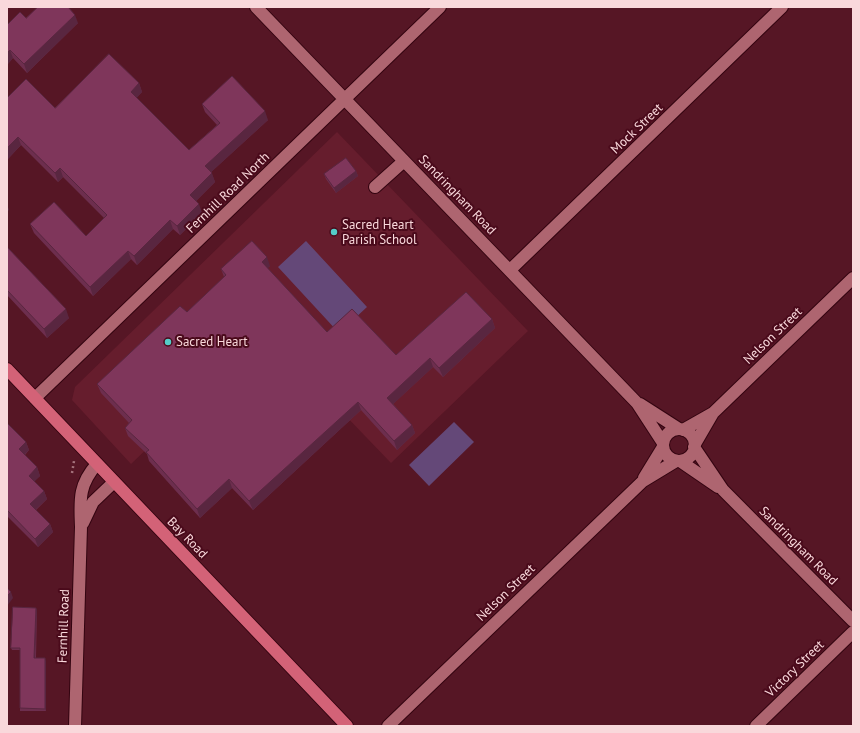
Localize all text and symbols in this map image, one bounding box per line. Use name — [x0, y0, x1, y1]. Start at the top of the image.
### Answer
street label: Mock Street — [608, 100, 666, 158]
street label: Fernhill Road North — [183, 149, 273, 237]
street label: Sandringham Road — [415, 152, 499, 238]
place label: Sacred Heart Parish School — [342, 217, 417, 248]
marker: Sacred Heart Parish School — [329, 227, 339, 237]
street label: Nelson Street — [740, 304, 806, 368]
place label: Sacred Heart — [176, 334, 248, 350]
marker: Sacred Heart — [163, 337, 173, 347]
street label: Sandringham Road — [756, 504, 840, 588]
street label: Bay Road — [164, 514, 210, 562]
street label: Nelson Street — [473, 561, 539, 625]
street label: Fernhill Road — [55, 589, 73, 663]
street label: Victory Street — [763, 637, 827, 701]

